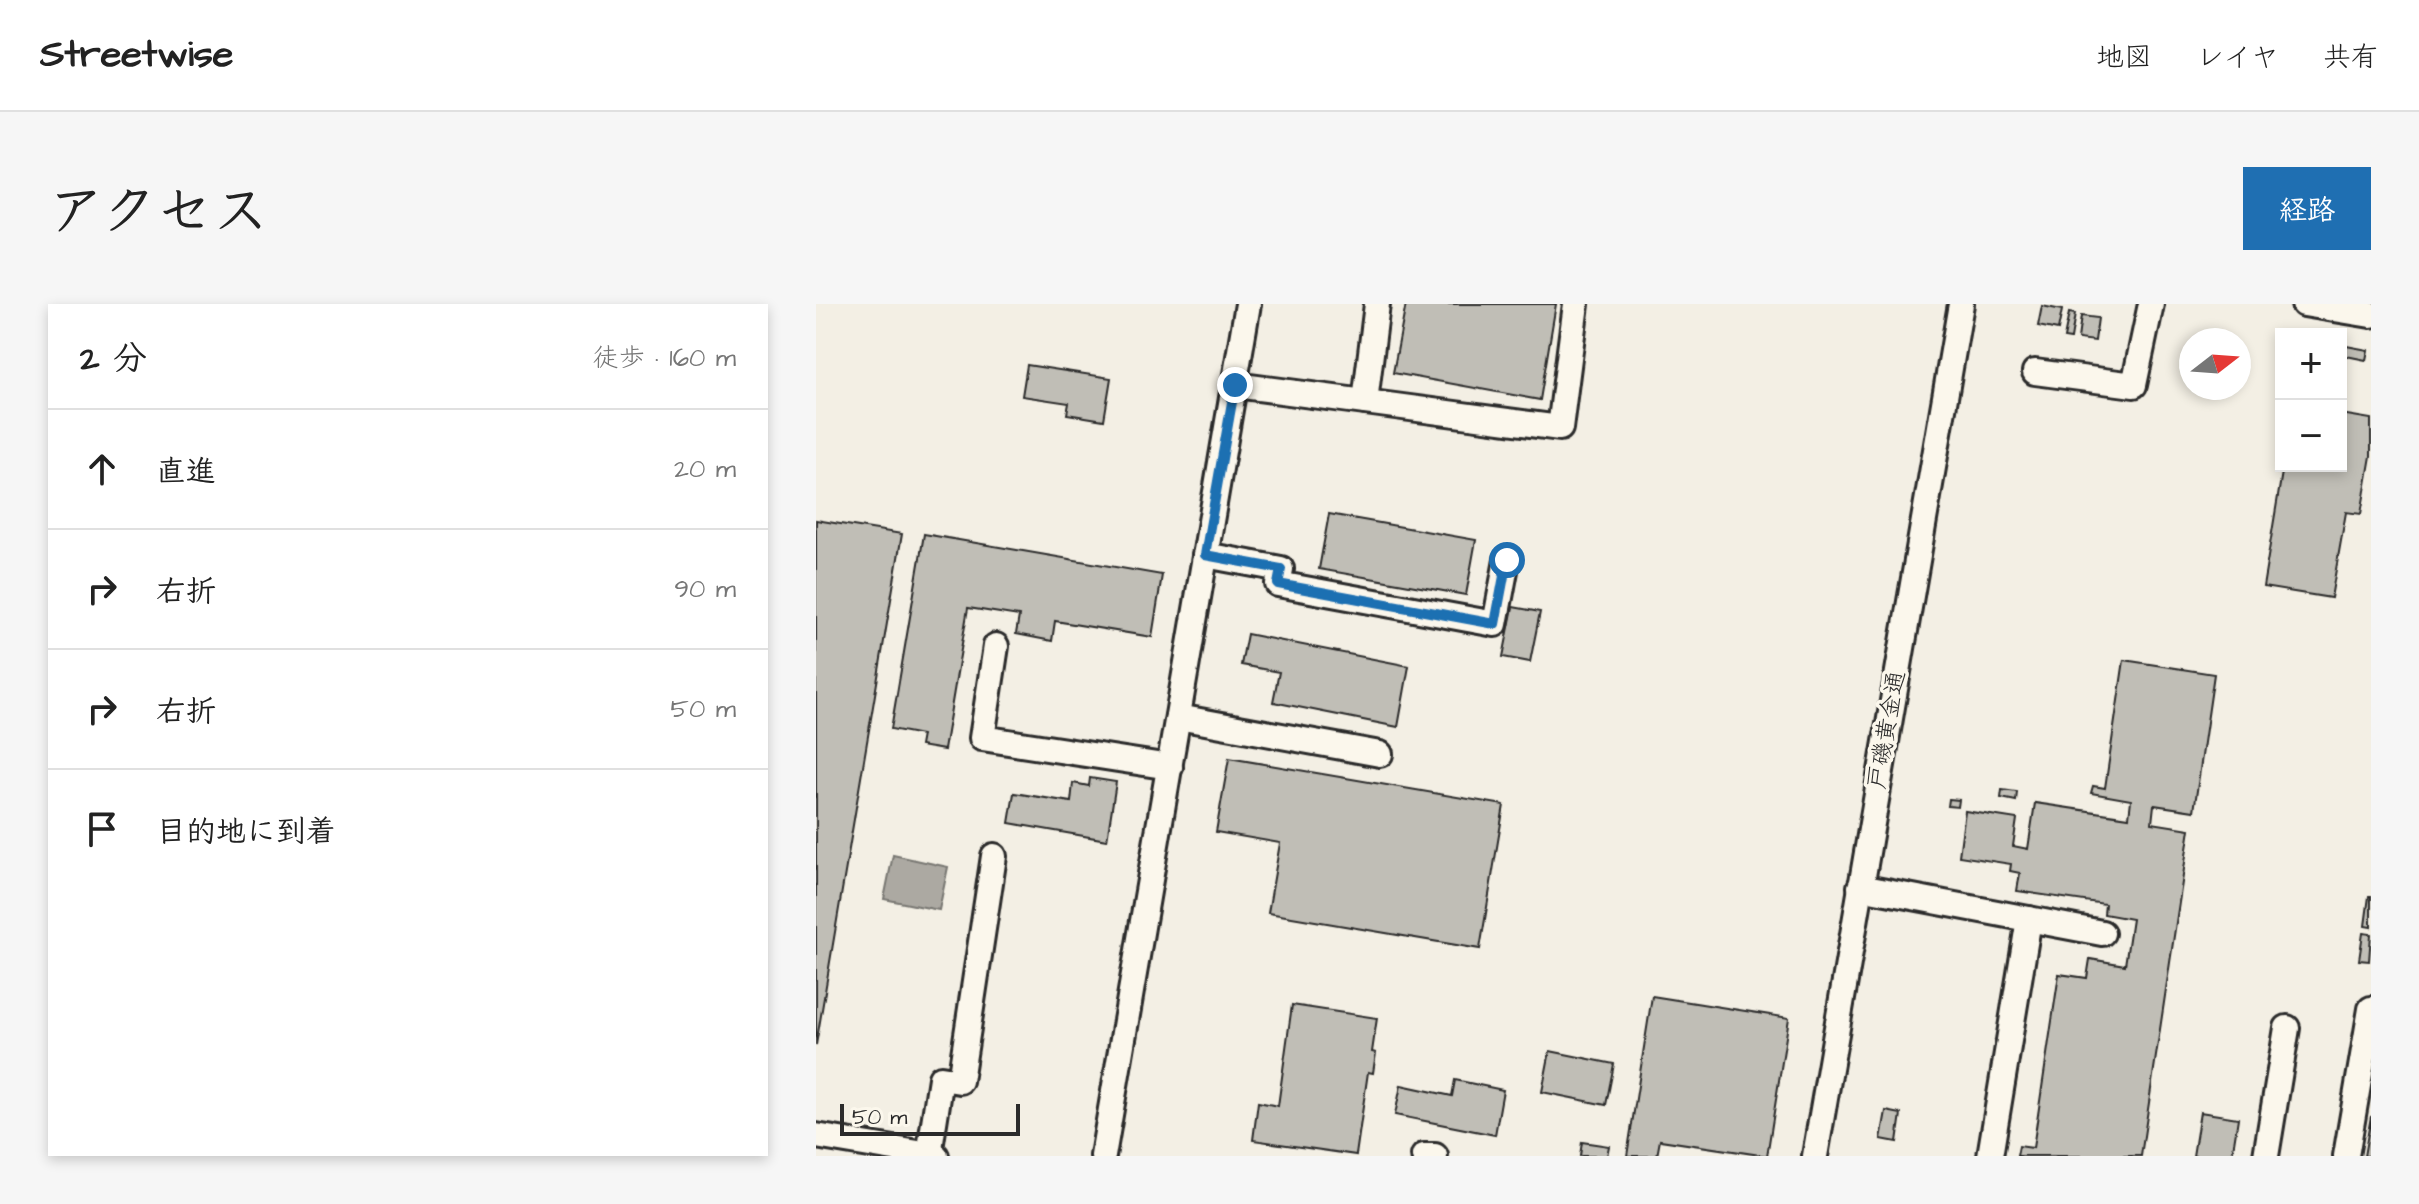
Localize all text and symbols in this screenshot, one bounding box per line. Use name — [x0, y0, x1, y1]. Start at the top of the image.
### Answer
text: Streetwise — [40, 29, 233, 81]
text: 地図 — [2096, 38, 2152, 77]
text: レイヤ — [2196, 38, 2279, 77]
text: 共有 — [2323, 38, 2379, 77]
button: 経路 — [2243, 167, 2371, 250]
text: アクセス — [48, 174, 269, 252]
north arrow — [2179, 328, 2251, 400]
map controls — [2275, 328, 2347, 472]
button: + — [2275, 328, 2347, 400]
text: 2 分 — [80, 335, 147, 383]
text: 徒歩 · 160 m — [593, 340, 736, 376]
route end — [1217, 367, 1253, 403]
button: − — [2275, 400, 2347, 472]
icon: ahead — [80, 447, 124, 491]
text: 直進 — [156, 451, 216, 493]
text: 20 m — [674, 451, 736, 487]
route start — [1489, 542, 1525, 578]
icon: right — [80, 567, 124, 611]
text: 右折 — [156, 571, 216, 613]
text: 90 m — [674, 571, 736, 607]
street label: 戸磯黄金通 — [1860, 668, 1914, 792]
icon: right — [80, 687, 124, 731]
text: 右折 — [156, 691, 216, 733]
text: 50 m — [671, 691, 736, 727]
icon: arrive — [80, 807, 124, 851]
text: 目的地に到着 — [156, 811, 336, 853]
scale bar — [840, 1100, 1020, 1136]
text: 50 m — [852, 1102, 907, 1133]

